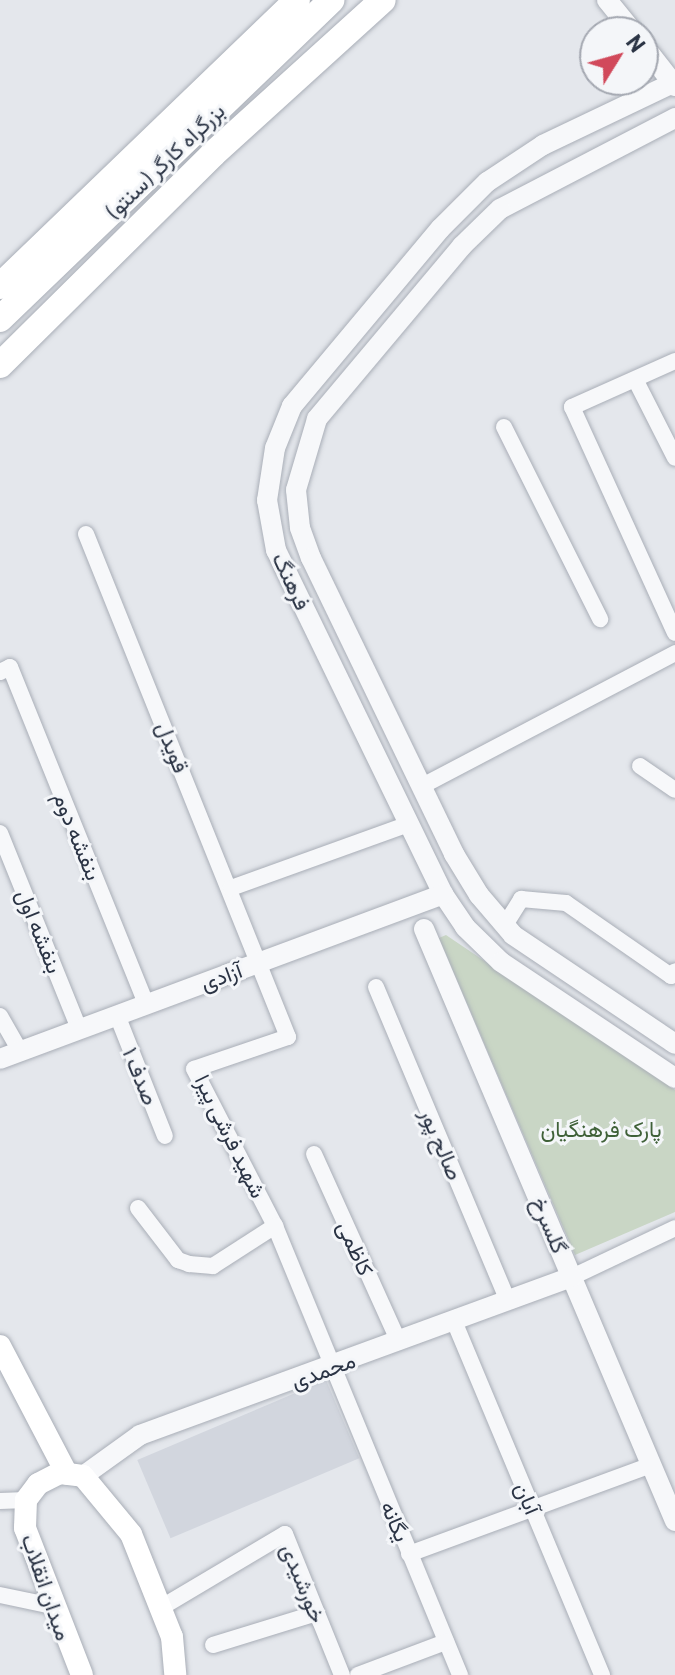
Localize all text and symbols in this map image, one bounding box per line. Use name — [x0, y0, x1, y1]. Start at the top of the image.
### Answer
north arrow — [579, 16, 659, 96]
text: N — [622, 29, 651, 56]
street label: بزرگراه کارگر (سنتو) — [100, 97, 230, 223]
street label: فرهنگ — [267, 548, 317, 614]
street label: قویدل — [151, 718, 195, 776]
street label: بنفشه دوم — [48, 788, 108, 884]
street label: بنفشه اول — [11, 885, 69, 977]
street label: آزادی — [197, 956, 245, 996]
street label: صدف ۱ — [118, 1043, 164, 1109]
street label: شهید فرشی پیرا — [190, 1070, 272, 1202]
street label: صالح پور — [415, 1104, 469, 1184]
park label: پارک فرهنگیان — [540, 1116, 662, 1142]
street label: گلسرخ — [526, 1193, 574, 1257]
street label: کاظمی — [332, 1217, 380, 1279]
street label: محمدی — [287, 1346, 359, 1394]
street label: آبان — [510, 1478, 546, 1518]
street label: یگانه — [376, 1497, 416, 1545]
street label: میدان انقلاب — [17, 1530, 77, 1644]
street label: خورشیدی — [276, 1540, 332, 1626]

